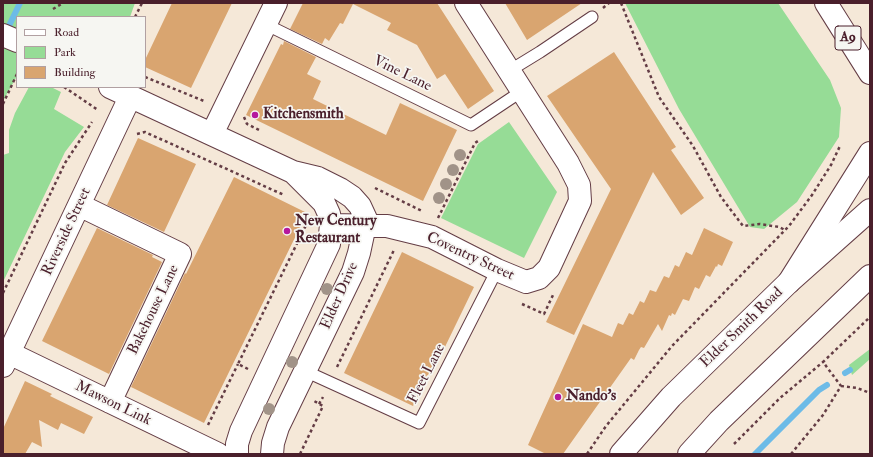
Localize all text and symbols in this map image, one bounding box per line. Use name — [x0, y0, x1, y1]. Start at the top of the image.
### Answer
legend — [16, 16, 146, 88]
text: Road — [54, 25, 79, 40]
road number: A9 — [835, 26, 861, 50]
text: Park — [54, 45, 76, 60]
street label: Vine Lane — [370, 52, 434, 96]
text: Building — [54, 65, 95, 80]
place label: Kitchensmith — [263, 106, 344, 124]
marker: Kitchensmith — [250, 110, 260, 120]
street label: Riverside Street — [39, 185, 95, 279]
place label: New Century Restaurant — [295, 213, 376, 248]
marker: New Century Restaurant — [282, 226, 292, 236]
street label: Coventry Street — [423, 229, 517, 285]
street label: Elder Drive — [317, 260, 363, 332]
street label: Bakehouse Lane — [125, 262, 183, 358]
street label: Elder Smith Road — [697, 284, 787, 372]
street label: Fleet Lane — [404, 341, 450, 407]
street label: Mawson Link — [72, 378, 154, 430]
place label: Nando's — [566, 388, 616, 406]
marker: Nando's — [553, 392, 563, 402]

